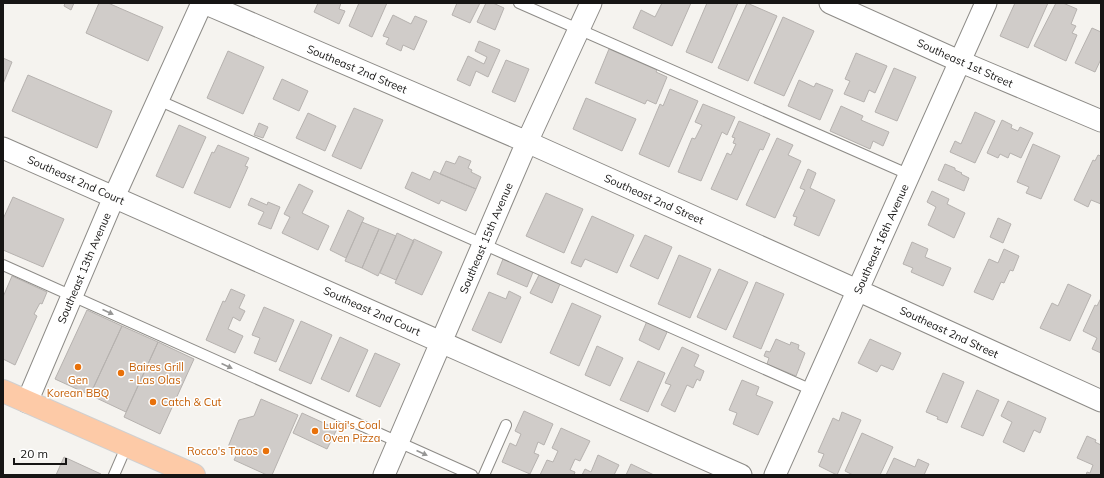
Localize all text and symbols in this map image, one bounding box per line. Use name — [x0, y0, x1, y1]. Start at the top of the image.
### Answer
street label: Southeast 1st Street — [915, 36, 1015, 91]
street label: Southeast 2nd Street — [305, 42, 409, 96]
street label: Southeast 2nd Court — [25, 152, 127, 208]
street label: Southeast 2nd Street — [602, 171, 706, 227]
street label: Southeast 15th Avenue — [456, 180, 516, 296]
street label: Southeast 16th Avenue — [850, 182, 912, 296]
street label: Southeast 13th Avenue — [54, 210, 114, 326]
street label: Southeast 2nd Court — [321, 283, 423, 339]
street label: Southeast 2nd Street — [897, 303, 1001, 361]
one-way arrow — [102, 309, 114, 315]
place label: Baires Grill - Las Olas — [129, 360, 184, 387]
marker: Gen Korean BBQ — [73, 362, 83, 372]
one-way arrow — [221, 363, 232, 369]
marker: Baires Grill - Las Olas — [116, 368, 126, 378]
place label: Gen Korean BBQ — [47, 373, 109, 400]
place label: Catch & Cut — [161, 395, 221, 409]
marker: Catch & Cut — [148, 397, 158, 407]
place label: Luigi's Coal Oven Pizza — [323, 418, 381, 445]
marker: Luigi's Coal Oven Pizza — [310, 426, 320, 436]
scale bar — [14, 440, 66, 466]
place label: Rocco's Tacos — [187, 444, 258, 458]
text: 20 m — [20, 446, 48, 461]
marker: Rocco's Tacos — [261, 446, 271, 456]
one-way arrow — [416, 450, 428, 456]

